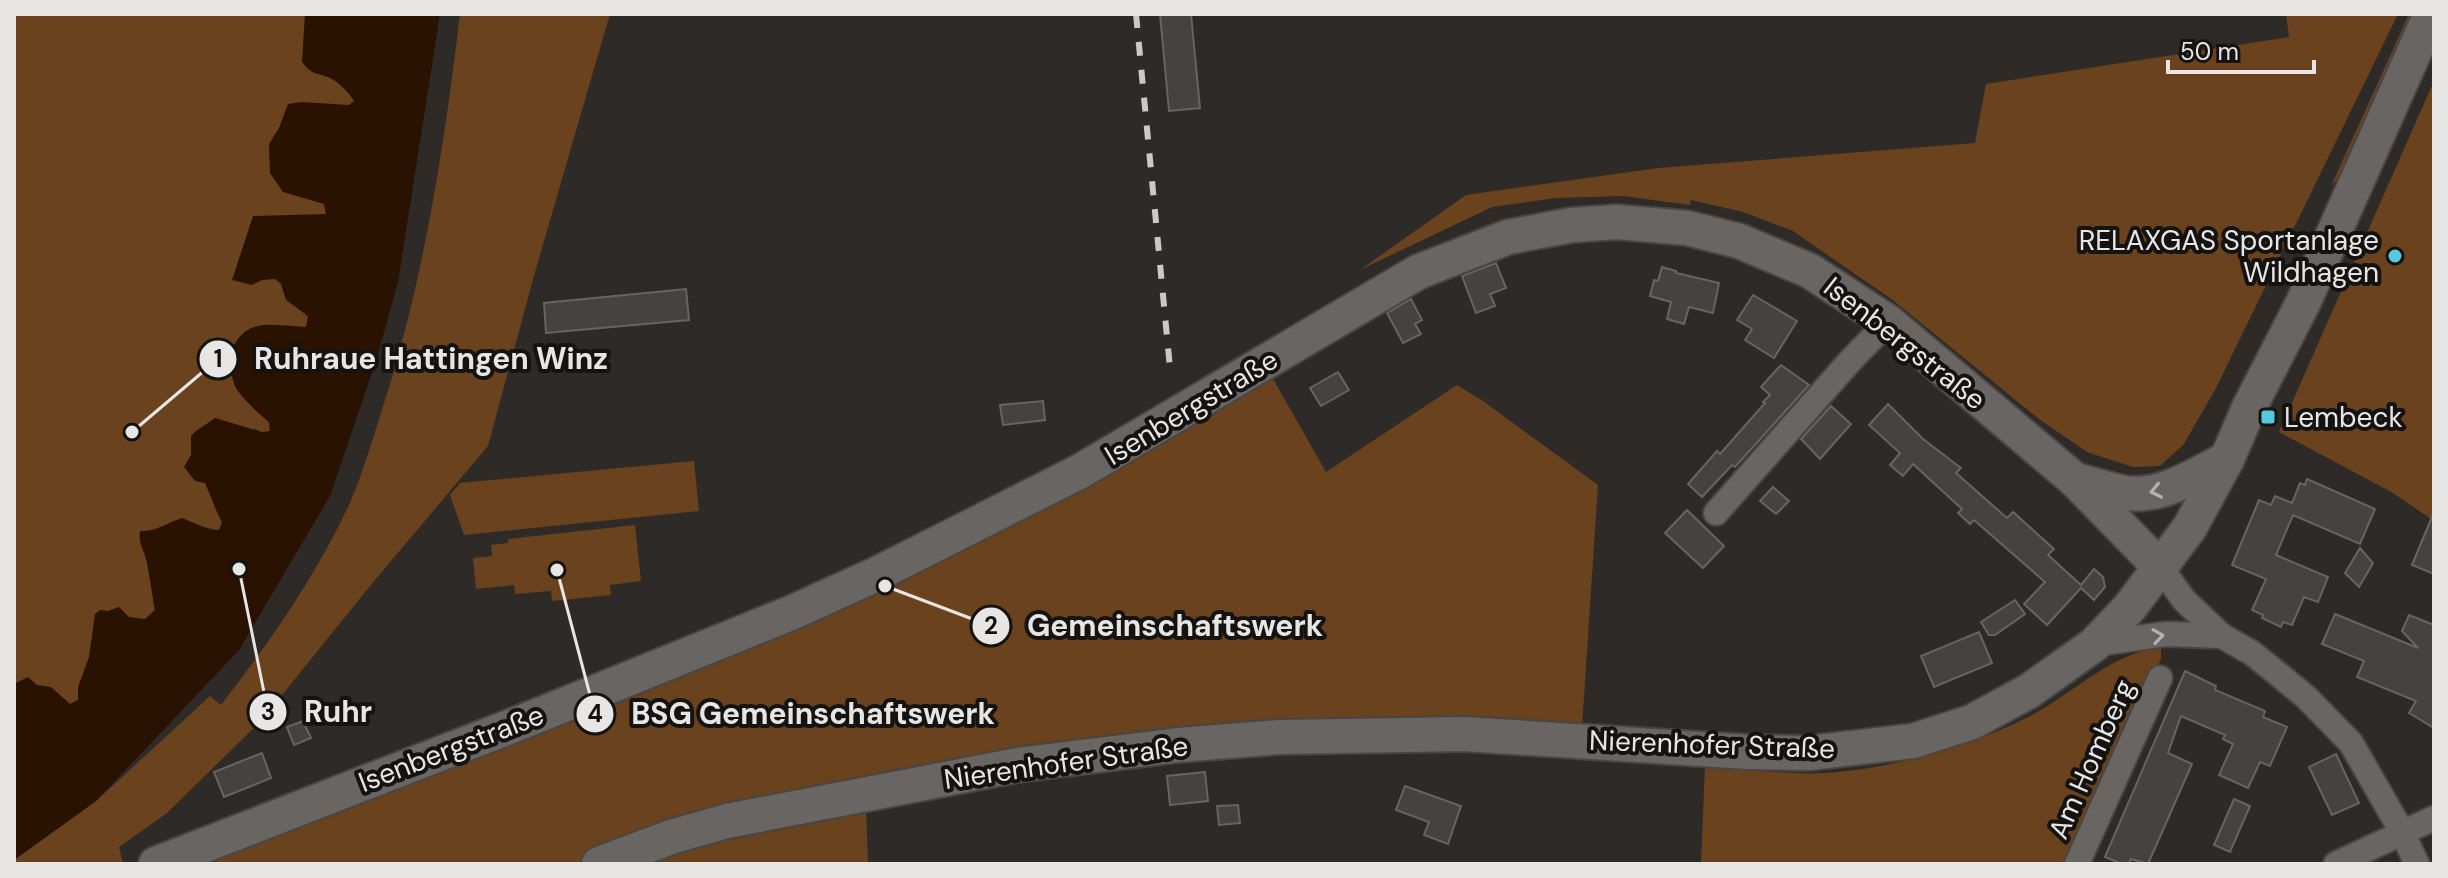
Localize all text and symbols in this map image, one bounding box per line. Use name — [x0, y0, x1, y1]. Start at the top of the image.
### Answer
scale bar — [2168, 24, 2314, 74]
text: 50 m — [2180, 36, 2239, 67]
place label: RELAXGAS Sportanlage Wildhagen — [2079, 222, 2379, 291]
marker: RELAXGAS Sportanlage Wildhagen — [2386, 247, 2404, 265]
street label: Isenbergstraße — [1816, 269, 1993, 418]
callout: Ruhraue Hattingen Winz — [198, 332, 624, 386]
text: Ruhraue Hattingen Winz — [254, 339, 608, 378]
street label: Isenbergstraße — [1098, 341, 1285, 474]
text: 1 — [214, 343, 222, 374]
place label: Lembeck — [2284, 399, 2403, 436]
marker: Lembeck — [2259, 408, 2277, 426]
one-way arrow — [2150, 481, 2163, 498]
callout: Gemeinschaftswerk — [971, 599, 1339, 653]
text: Gemeinschaftswerk — [1027, 606, 1323, 645]
text: 2 — [984, 610, 998, 641]
one-way arrow — [2152, 628, 2165, 645]
street label: Am Homberg — [2040, 674, 2143, 845]
callout: Ruhr — [248, 685, 388, 739]
callout: BSG Gemeinschaftswerk — [575, 687, 1011, 741]
text: Ruhr — [304, 692, 372, 731]
text: BSG Gemeinschaftswerk — [631, 694, 995, 733]
text: 3 — [261, 696, 275, 727]
street label: Isenbergstraße — [353, 696, 549, 801]
text: 4 — [587, 698, 603, 729]
street label: Nierenhofer Straße — [1588, 722, 1836, 767]
street label: Nierenhofer Straße — [942, 727, 1190, 798]

